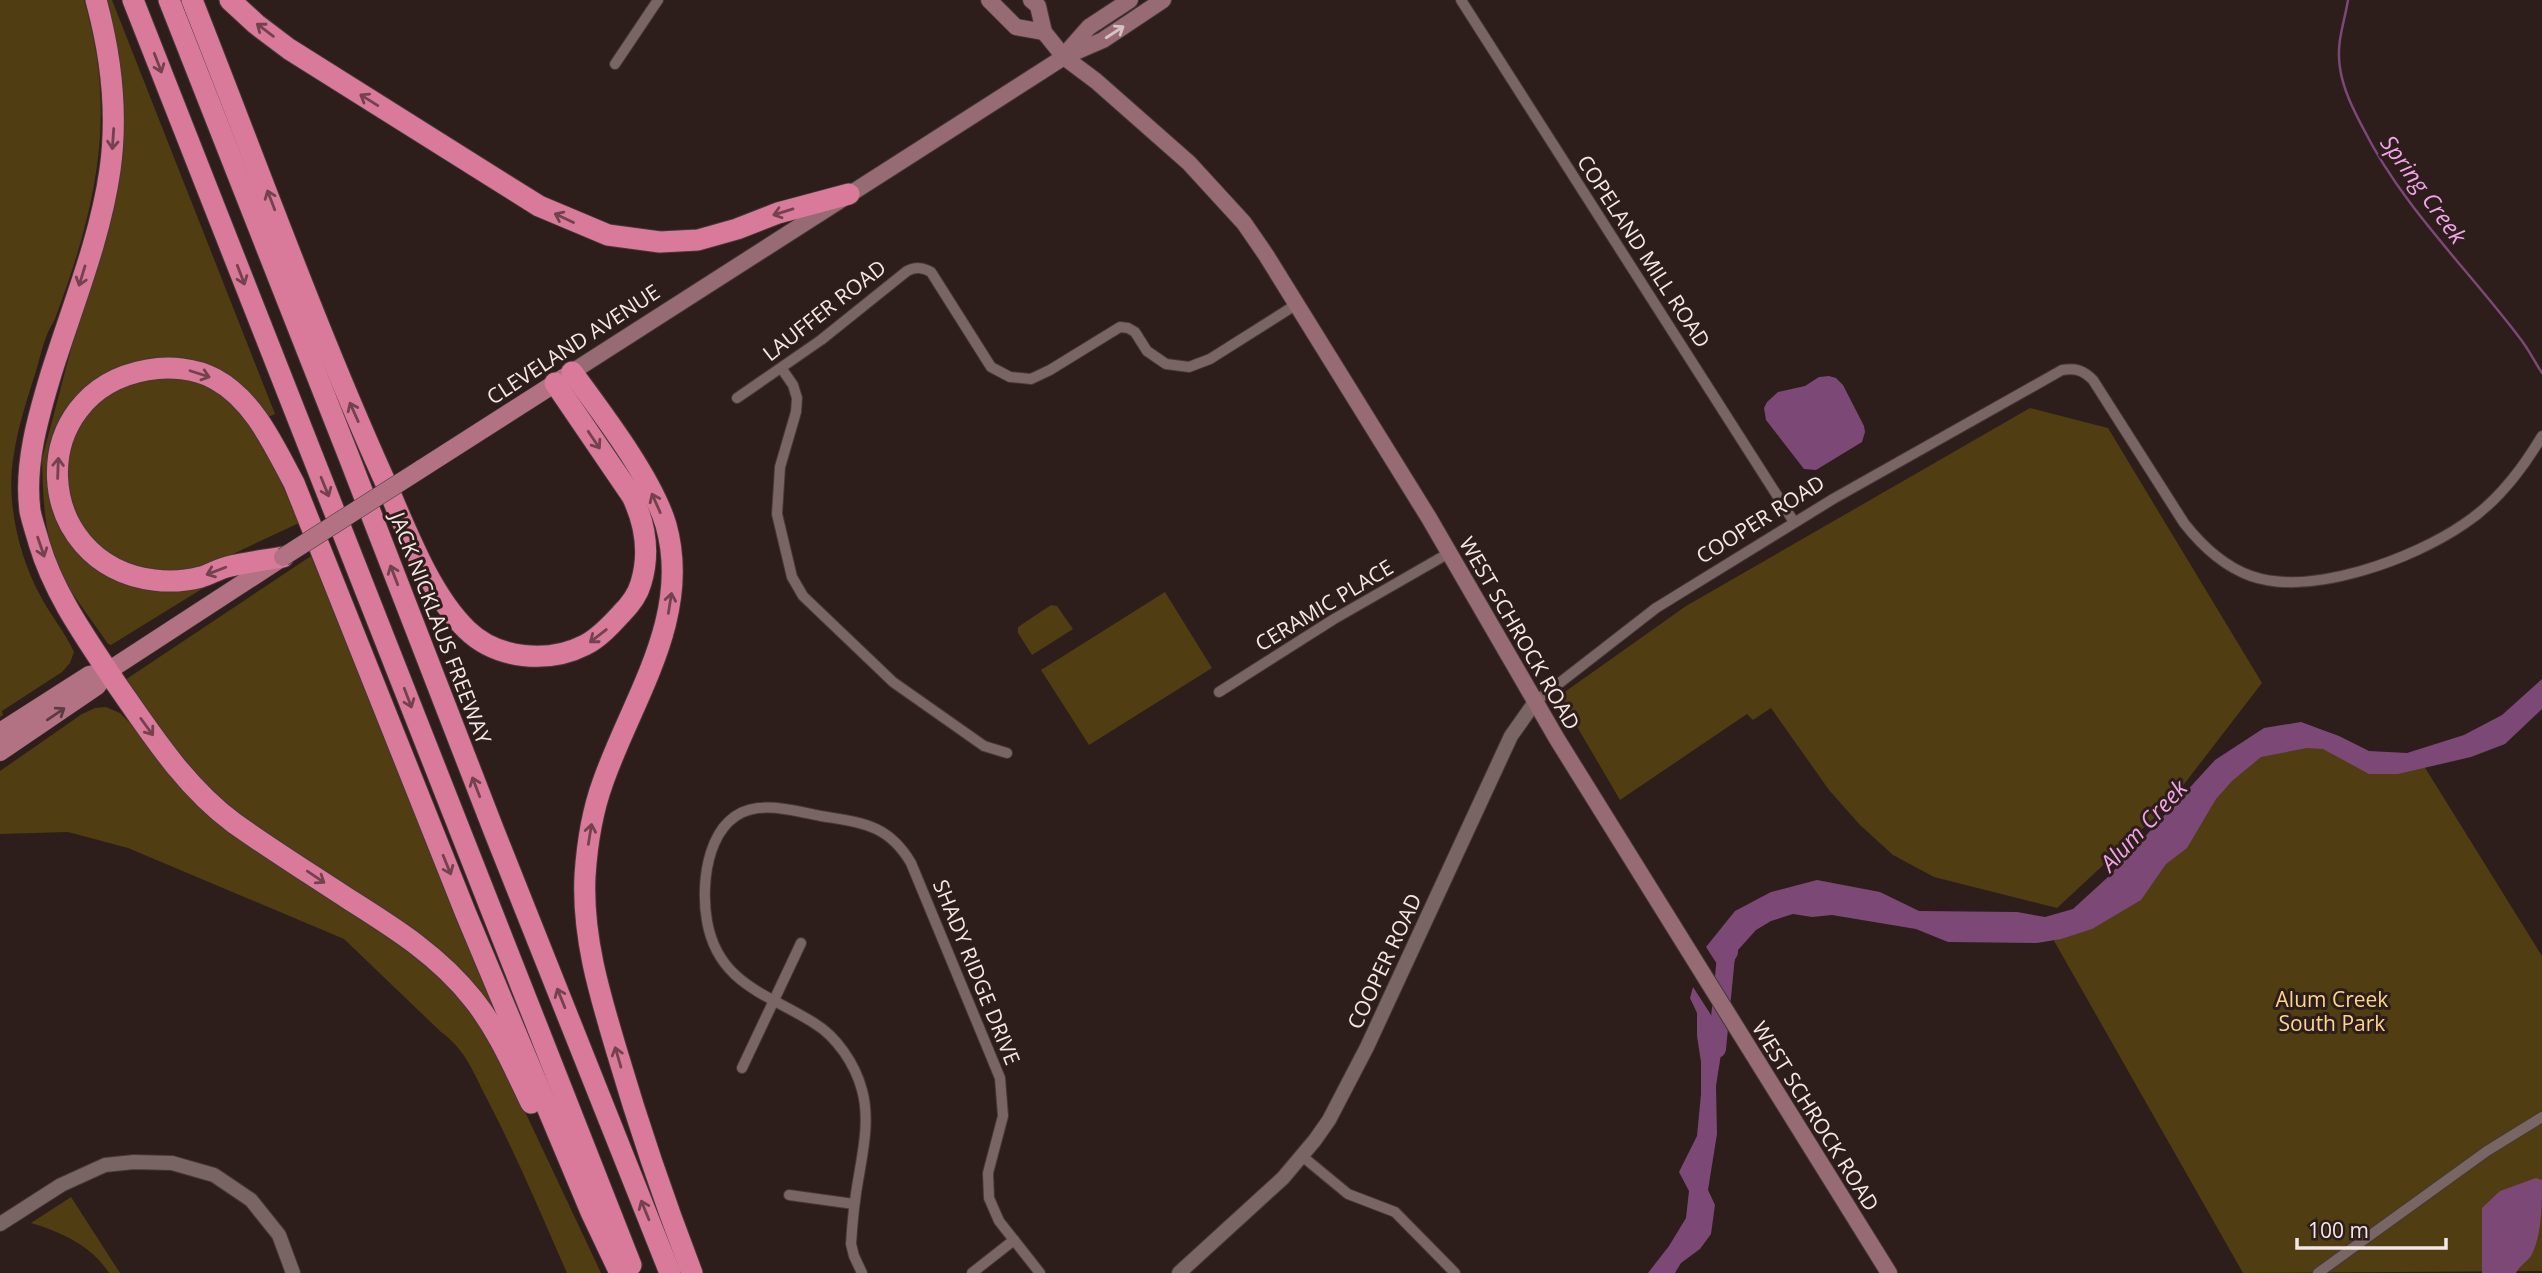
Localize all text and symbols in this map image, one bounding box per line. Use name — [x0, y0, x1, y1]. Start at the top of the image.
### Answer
one-way arrow — [256, 23, 274, 38]
one-way arrow — [1105, 25, 1125, 39]
one-way arrow — [153, 52, 166, 74]
one-way arrow — [360, 93, 380, 107]
one-way arrow — [106, 127, 119, 149]
water label: Spring Creek — [2374, 128, 2475, 251]
street label: COPELAND MILL ROAD — [1571, 149, 1717, 353]
one-way arrow — [263, 189, 276, 211]
one-way arrow — [772, 207, 794, 220]
one-way arrow — [554, 211, 575, 224]
street label: LAUFFER ROAD — [757, 253, 891, 367]
one-way arrow — [75, 264, 87, 286]
one-way arrow — [235, 264, 248, 286]
street label: CLEVELAND AVENUE — [481, 278, 665, 410]
one-way arrow — [188, 369, 210, 381]
one-way arrow — [347, 401, 360, 423]
one-way arrow — [587, 429, 601, 449]
one-way arrow — [51, 457, 64, 480]
street label: COOPER ROAD — [1690, 468, 1830, 570]
one-way arrow — [319, 475, 332, 497]
one-way arrow — [649, 493, 662, 514]
street label: JACK NICKLAUS FREEWAY — [383, 506, 498, 748]
street label: WEST SCHROCK ROAD — [1453, 531, 1587, 735]
one-way arrow — [36, 536, 48, 558]
street label: CERAMIC PLACE — [1250, 553, 1398, 657]
one-way arrow — [387, 564, 399, 586]
one-way arrow — [206, 566, 228, 578]
one-way arrow — [664, 592, 677, 615]
one-way arrow — [589, 629, 607, 644]
one-way arrow — [403, 687, 415, 709]
one-way arrow — [46, 707, 65, 721]
one-way arrow — [140, 717, 154, 736]
water label: Alum Creek — [2091, 772, 2194, 879]
one-way arrow — [469, 777, 482, 798]
one-way arrow — [584, 823, 597, 846]
one-way arrow — [442, 854, 455, 875]
one-way arrow — [305, 870, 325, 884]
street label: SHADY RIDGE DRIVE — [927, 875, 1027, 1069]
street label: COOPER ROAD — [1340, 889, 1428, 1033]
park label: Alum Creek South Park — [2276, 985, 2388, 1037]
one-way arrow — [553, 988, 566, 1010]
street label: WEST SCHROCK ROAD — [1746, 1016, 1886, 1216]
one-way arrow — [611, 1047, 624, 1069]
one-way arrow — [637, 1199, 650, 1221]
scale bar — [2297, 1206, 2446, 1250]
text: 100 m — [2308, 1216, 2369, 1244]

